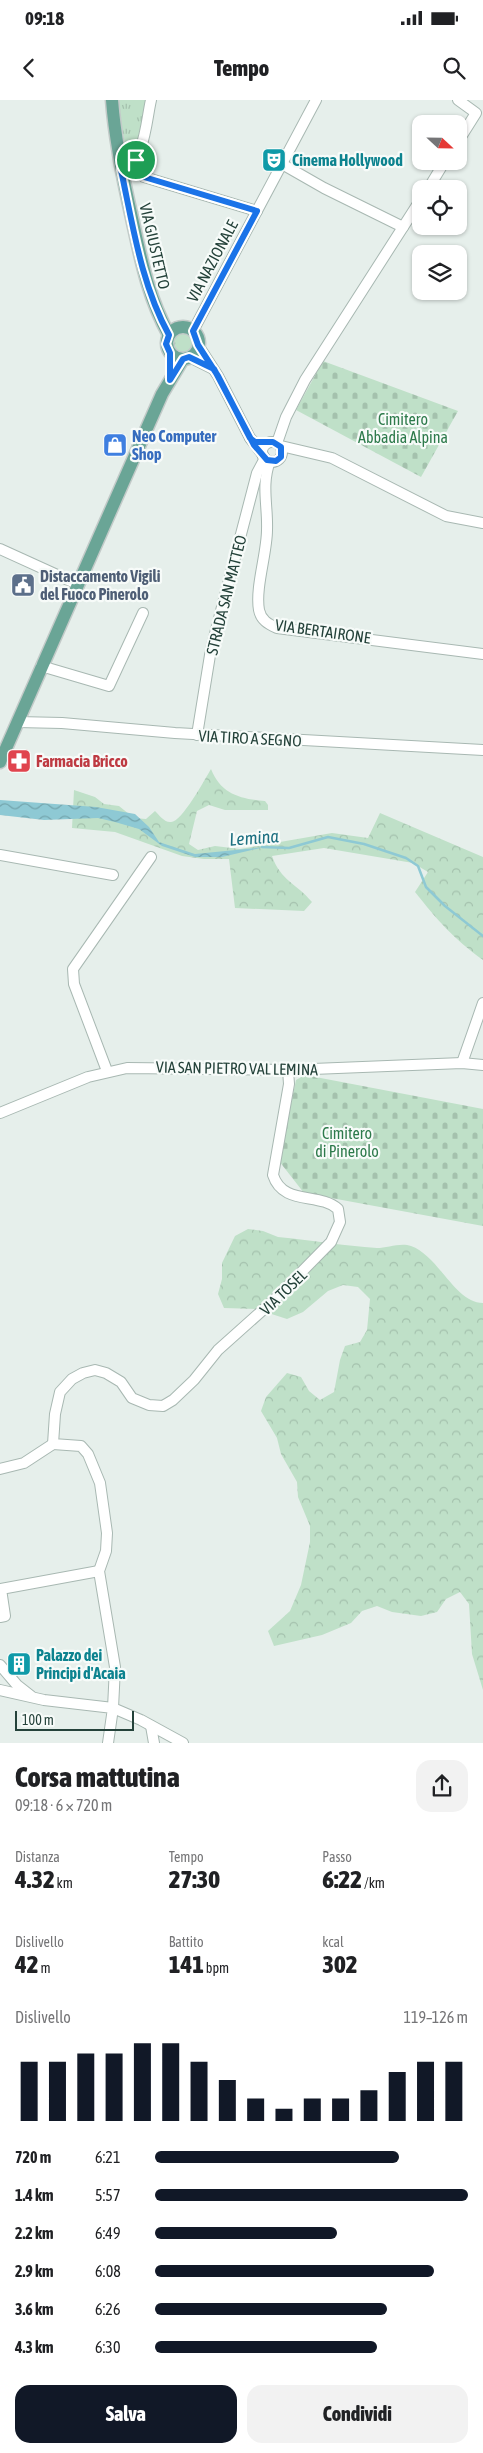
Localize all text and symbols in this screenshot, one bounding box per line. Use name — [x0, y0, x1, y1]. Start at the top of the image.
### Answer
text: 09:18 — [25, 7, 64, 29]
icon: back — [15, 54, 43, 82]
icon: search — [440, 54, 468, 82]
text: Tempo — [214, 55, 269, 81]
north arrow — [412, 115, 468, 170]
map controls — [412, 115, 467, 300]
pin — [115, 139, 157, 181]
icon: arrive — [122, 146, 150, 174]
theatre icon: Cinema Hollywood — [261, 147, 287, 173]
place label: Cinema Hollywood — [292, 151, 403, 169]
button: locate — [412, 180, 467, 235]
street label: VIA GIUSTETTO — [136, 201, 174, 291]
street label: VIA NAZIONALE — [183, 217, 241, 305]
button: layers — [412, 245, 467, 300]
park label: Cimitero Abbadia Alpina — [358, 410, 448, 447]
place label: Neo Computer Shop — [132, 427, 217, 463]
shop icon: Neo Computer Shop — [102, 432, 128, 458]
street label: STRADA SAN MATTEO — [202, 533, 250, 657]
place label: Distaccamento Vigili del Fuoco Pinerolo — [40, 567, 161, 603]
public building icon: Distaccamento Vigili del Fuoco Pinerolo — [10, 572, 36, 598]
street label: VIA BERTAIRONE — [274, 615, 372, 647]
street label: VIA TIRO A SEGNO — [198, 726, 302, 750]
pharmacy icon: Farmacia Bricco — [6, 748, 32, 774]
place label: Farmacia Bricco — [36, 752, 128, 770]
water label: Lemina — [229, 825, 280, 850]
street label: VIA SAN PIETRO VAL LEMINA — [156, 1058, 318, 1078]
park label: Cimitero di Pinerolo — [315, 1124, 379, 1160]
street label: VIA TOSEL — [256, 1265, 311, 1319]
place label: Palazzo dei Principi d'Acaia — [36, 1646, 126, 1682]
building icon: Palazzo dei Principi d'Acaia — [6, 1651, 32, 1677]
scale bar — [15, 1708, 134, 1731]
text: 100 m — [22, 1712, 54, 1728]
button: share — [416, 1760, 468, 1812]
text: Corsa mattutina — [15, 1761, 180, 1793]
text: 09:18 · 6 × 720 m — [15, 1796, 112, 1814]
text: Distanza — [15, 1849, 60, 1865]
text: Tempo — [169, 1849, 204, 1865]
text: Passo — [322, 1849, 352, 1865]
text: 4.32 — [15, 1865, 55, 1893]
text: 27:30 — [169, 1865, 220, 1893]
text: 6:22 — [322, 1865, 362, 1893]
text: km — [55, 1875, 73, 1891]
text: /km — [362, 1875, 385, 1891]
text: Dislivello — [15, 1934, 64, 1950]
text: Battito — [169, 1934, 204, 1950]
text: kcal — [322, 1934, 344, 1950]
text: 42 — [15, 1950, 39, 1978]
text: 141 — [169, 1950, 204, 1978]
text: 302 — [322, 1950, 358, 1978]
text: m — [39, 1960, 51, 1976]
text: bpm — [204, 1960, 229, 1976]
text: Dislivello — [15, 2008, 71, 2026]
text: 119–126 m — [404, 2008, 468, 2026]
text: 720 m — [15, 2148, 51, 2166]
text: 6:21 — [95, 2148, 120, 2166]
text: 1.4 km — [15, 2186, 54, 2204]
text: 5:57 — [95, 2186, 120, 2204]
text: 2.2 km — [15, 2224, 54, 2242]
text: 6:49 — [95, 2224, 120, 2242]
text: 2.9 km — [15, 2262, 54, 2280]
text: 6:08 — [95, 2262, 121, 2280]
text: 3.6 km — [15, 2300, 54, 2318]
text: 6:26 — [95, 2300, 120, 2318]
text: 4.3 km — [15, 2338, 54, 2356]
text: 6:30 — [95, 2338, 120, 2356]
button: Salva — [15, 2385, 237, 2443]
button: Condividi — [247, 2385, 468, 2443]

